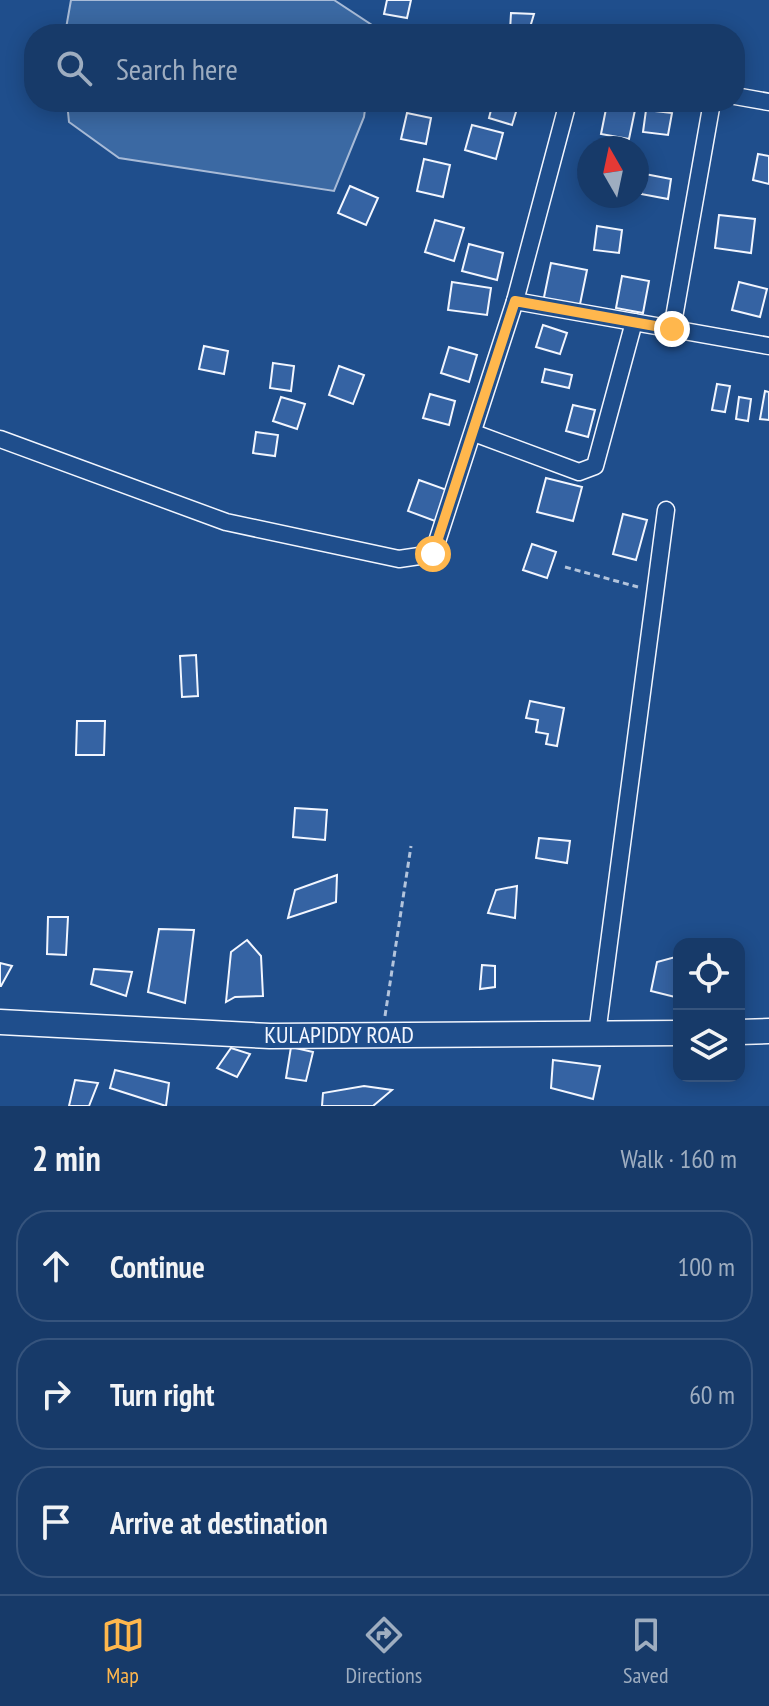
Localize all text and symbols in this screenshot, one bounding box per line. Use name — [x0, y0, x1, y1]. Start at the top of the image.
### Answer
search box — [24, 24, 745, 112]
icon: search — [52, 46, 96, 90]
text: Search here — [116, 49, 238, 88]
north arrow — [577, 136, 649, 208]
route end — [654, 311, 690, 347]
route start — [415, 536, 451, 572]
map controls — [673, 938, 745, 1082]
button: locate — [673, 938, 745, 1010]
button: layers — [673, 1010, 745, 1082]
street label: KULAPIDDY ROAD — [264, 1019, 414, 1050]
text: 2 min — [32, 1136, 101, 1180]
text: Walk · 160 m — [620, 1142, 737, 1175]
icon: ahead — [34, 1244, 78, 1288]
text: Continue — [110, 1247, 205, 1286]
text: 100 m — [677, 1250, 735, 1283]
icon: right — [34, 1372, 78, 1416]
text: Turn right — [110, 1375, 214, 1414]
text: 60 m — [689, 1378, 735, 1411]
icon: arrive — [34, 1500, 78, 1544]
text: Arrive at destination — [110, 1503, 328, 1542]
tab: Map — [101, 1613, 145, 1689]
tab: Directions — [346, 1613, 422, 1689]
tab: Saved — [623, 1613, 668, 1689]

